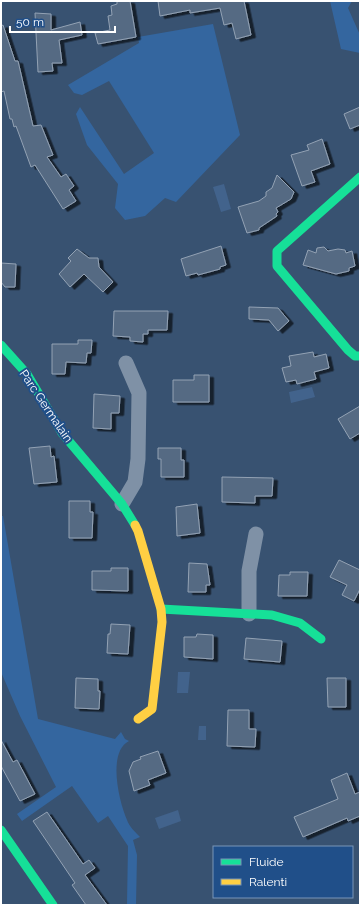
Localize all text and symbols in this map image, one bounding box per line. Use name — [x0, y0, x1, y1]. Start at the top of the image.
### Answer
scale bar — [10, 8, 115, 34]
text: 50 m — [16, 15, 44, 29]
street label: Parc Germalain — [17, 367, 75, 445]
legend — [213, 846, 353, 898]
text: Fluide — [249, 855, 284, 869]
text: Ralenti — [249, 875, 287, 889]

